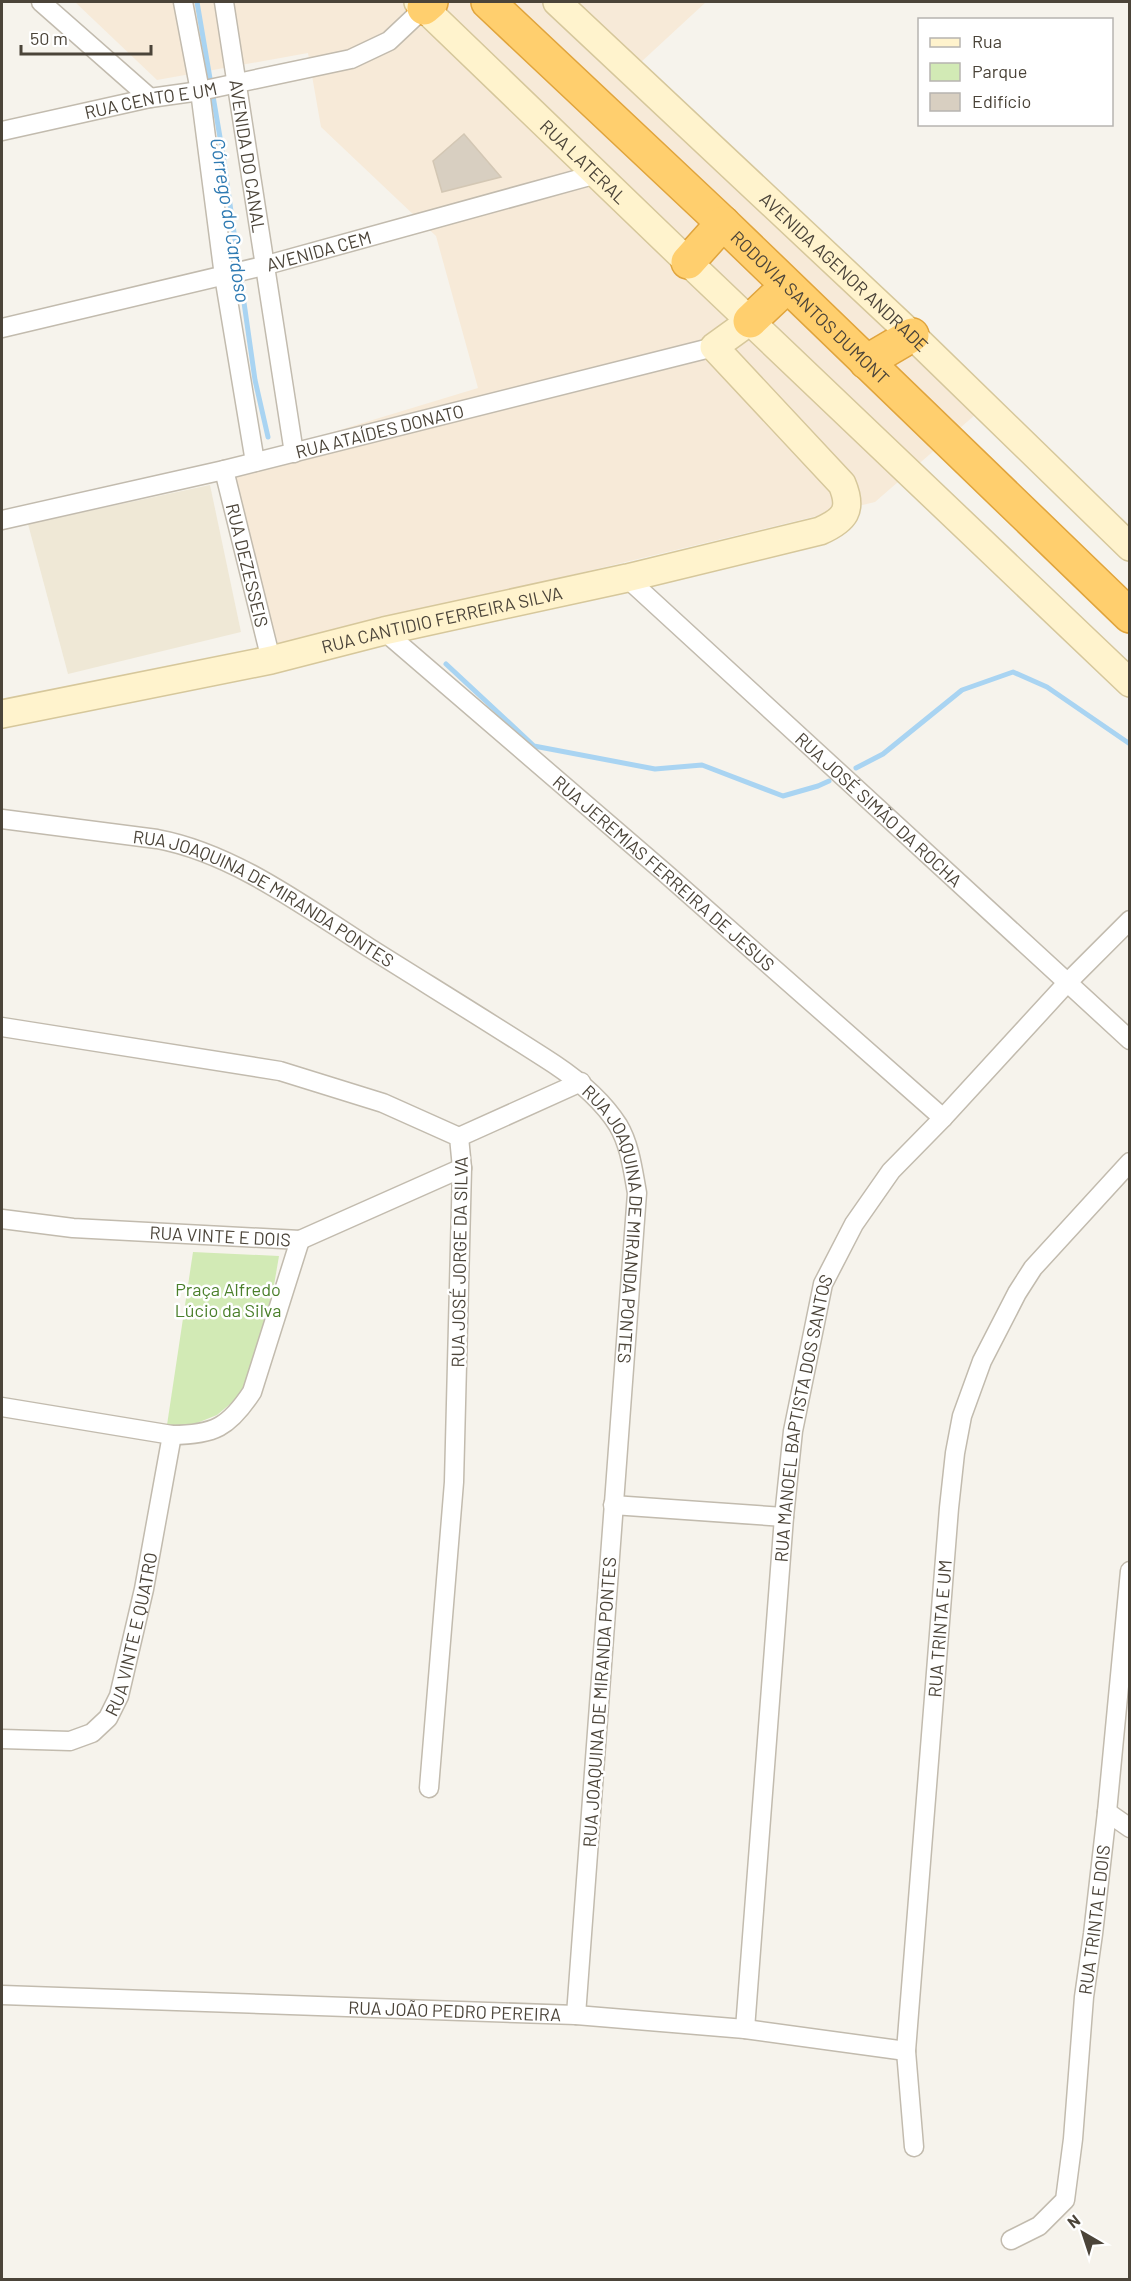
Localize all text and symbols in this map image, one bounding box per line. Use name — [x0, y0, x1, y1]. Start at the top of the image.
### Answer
scale bar — [21, 18, 152, 56]
legend — [918, 18, 1113, 126]
text: 50 m — [30, 27, 68, 49]
text: Rua — [972, 30, 1002, 52]
text: Parque — [972, 60, 1027, 82]
street label: RUA CENTO E UM — [82, 77, 219, 123]
street label: AVENIDA DO CANAL — [225, 78, 271, 234]
text: Edifício — [972, 90, 1031, 112]
street label: RUA LATERAL — [536, 115, 632, 208]
water label: Córrego do Cardoso — [206, 136, 256, 304]
street label: AVENIDA AGENOR ANDRADE — [756, 187, 933, 356]
street label: AVENIDA CEM — [264, 226, 374, 276]
street label: RODOVIA SANTOS DUMONT — [726, 226, 894, 389]
street label: RUA ATAÍDES DONATO — [293, 399, 466, 463]
street label: RUA DEZESSEIS — [222, 501, 273, 629]
street label: RUA CANTIDIO FERREIRA SILVA — [319, 581, 564, 658]
street label: RUA JOSÉ SIMÃO DA ROCHA — [791, 727, 967, 891]
street label: RUA JEREMIAS FERREIRA DE JESUS — [549, 770, 779, 975]
street label: RUA JOAQUINA DE MIRANDA PONTES — [132, 825, 398, 972]
street label: RUA JOAQUINA DE MIRANDA PONTES — [578, 1080, 648, 1364]
street label: RUA JOSÉ JORGE DA SILVA — [446, 1156, 472, 1368]
street label: RUA VINTE E DOIS — [149, 1221, 291, 1250]
street label: RUA MANOEL BAPTISTA DOS SANTOS — [770, 1270, 837, 1563]
park label: Praça Alfredo Lúcio da Silva — [175, 1278, 281, 1321]
street label: RUA VINTE E QUATRO — [100, 1550, 161, 1720]
street label: RUA JOAQUINA DE MIRANDA PONTES — [578, 1556, 620, 1848]
street label: RUA TRINTA E UM — [923, 1559, 956, 1698]
street label: RUA TRINTA E DOIS — [1073, 1843, 1114, 1996]
street label: RUA JOÃO PEDRO PEREIRA — [348, 1996, 562, 2025]
north arrow — [1053, 2203, 1113, 2263]
text: N — [1063, 2210, 1083, 2232]

